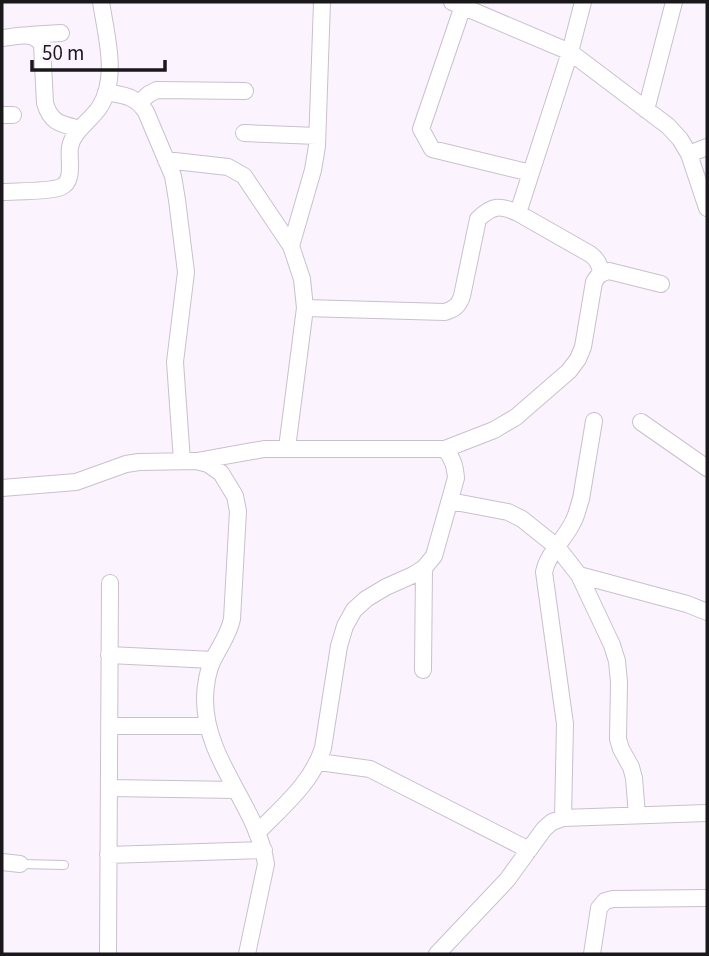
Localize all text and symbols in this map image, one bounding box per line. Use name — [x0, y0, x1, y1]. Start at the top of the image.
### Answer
scale bar — [32, 28, 164, 72]
text: 50 m — [42, 38, 84, 68]

